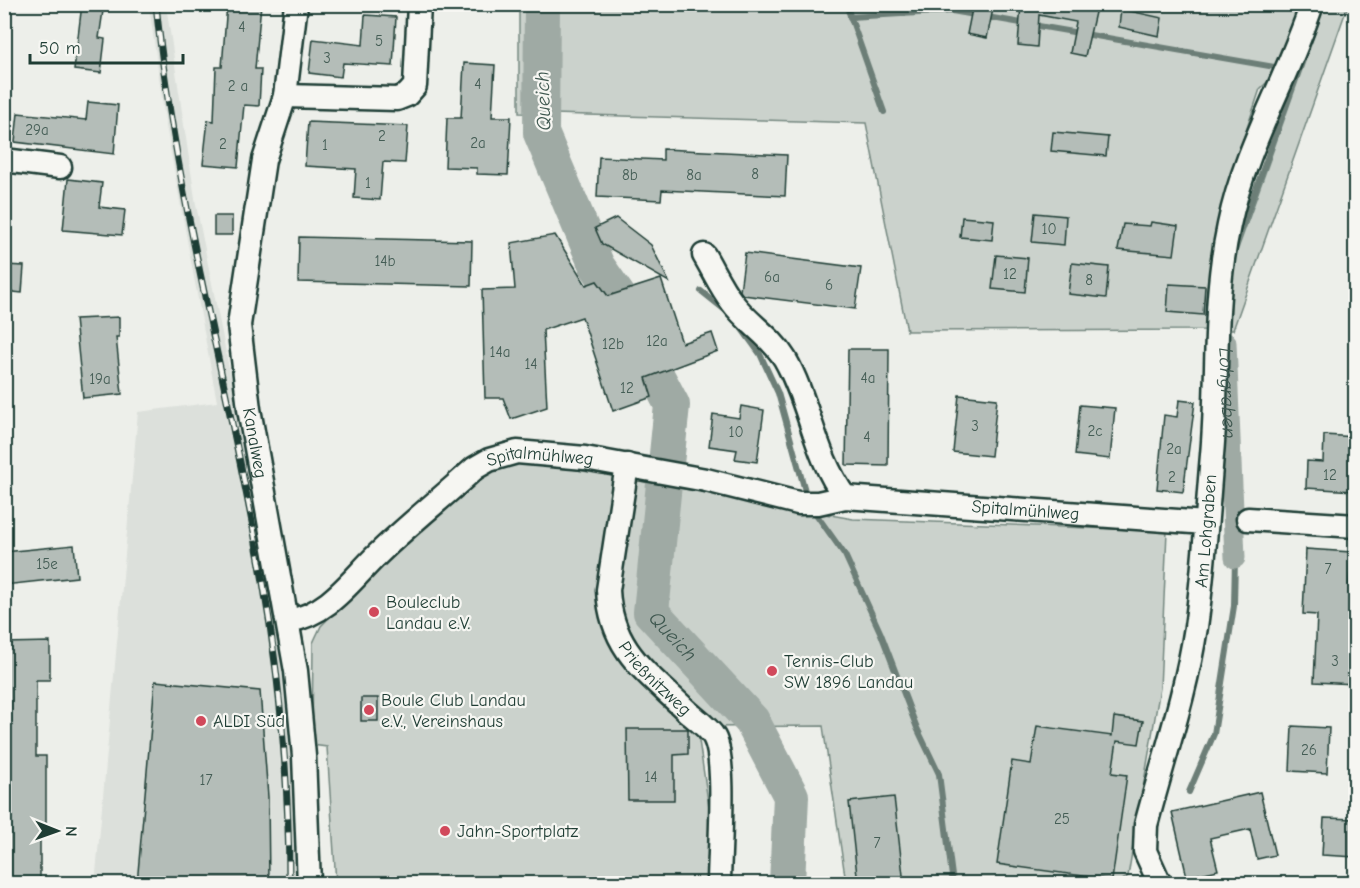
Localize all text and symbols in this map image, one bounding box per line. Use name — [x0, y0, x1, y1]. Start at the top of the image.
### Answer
house number: 4 — [238, 18, 246, 36]
scale bar — [30, 27, 183, 65]
house number: 5 — [375, 32, 383, 50]
text: 50 m — [39, 38, 81, 59]
house number: 3 — [323, 49, 331, 67]
water label: Queich — [530, 71, 556, 131]
house number: 4 — [474, 75, 482, 93]
house number: 2 a — [228, 77, 248, 95]
house number: 29a — [25, 121, 49, 139]
house number: 2 — [378, 127, 386, 145]
house number: 2a — [470, 134, 486, 152]
house number: 2 — [219, 135, 227, 153]
house number: 1 — [322, 136, 328, 154]
house number: 8 — [751, 165, 759, 183]
house number: 8b — [622, 166, 638, 184]
house number: 8a — [686, 166, 702, 184]
house number: 1 — [365, 174, 371, 192]
house number: 10 — [1041, 220, 1057, 238]
house number: 14b — [374, 252, 396, 270]
house number: 12 — [1003, 265, 1017, 283]
house number: 6a — [764, 268, 780, 286]
house number: 8 — [1085, 271, 1093, 289]
house number: 6 — [825, 276, 833, 294]
house number: 12a — [646, 332, 668, 350]
house number: 12b — [602, 335, 624, 353]
house number: 14a — [490, 343, 510, 361]
water label: Lohgraben — [1215, 347, 1241, 439]
house number: 14 — [524, 355, 538, 373]
house number: 4a — [860, 369, 876, 387]
house number: 19a — [89, 370, 111, 388]
house number: 12 — [620, 379, 634, 397]
street label: Kanalweg — [238, 406, 272, 480]
house number: 3 — [971, 417, 979, 435]
house number: 2c — [1087, 422, 1103, 440]
house number: 10 — [728, 423, 744, 441]
house number: 4 — [863, 428, 871, 446]
house number: 2a — [1166, 440, 1182, 458]
street label: Spitalmühlweg — [484, 441, 595, 471]
house number: 12 — [1323, 466, 1337, 484]
house number: 2 — [1168, 468, 1176, 486]
street label: Am Lohgraben — [1190, 474, 1221, 589]
street label: Spitalmühlweg — [971, 496, 1080, 524]
house number: 15e — [36, 555, 58, 573]
house number: 7 — [1324, 560, 1332, 578]
place label: Bouleclub Landau e.V. — [386, 592, 471, 634]
marker: Bouleclub Landau e.V. — [367, 605, 381, 619]
water label: Queich — [644, 606, 702, 666]
street label: Prießnitzweg — [614, 637, 696, 720]
place label: Tennis-Club SW 1896 Landau — [784, 651, 913, 693]
house number: 3 — [1331, 652, 1339, 670]
marker: Tennis-Club SW 1896 Landau — [765, 664, 779, 678]
place label: Boule Club Landau e.V., Vereinshaus — [381, 690, 526, 732]
marker: Boule Club Landau e.V., Vereinshaus — [362, 703, 376, 717]
place label: ALDI Süd — [213, 711, 285, 732]
marker: ALDI Süd — [194, 714, 208, 728]
house number: 26 — [1301, 741, 1317, 759]
house number: 14 — [644, 768, 658, 786]
house number: 17 — [199, 771, 213, 789]
north arrow — [27, 801, 87, 861]
house number: 25 — [1054, 810, 1070, 828]
place label: Jahn-Sportplatz — [457, 821, 579, 842]
marker: Jahn-Sportplatz — [438, 824, 452, 838]
text: N — [62, 826, 80, 837]
house number: 7 — [873, 834, 881, 852]

